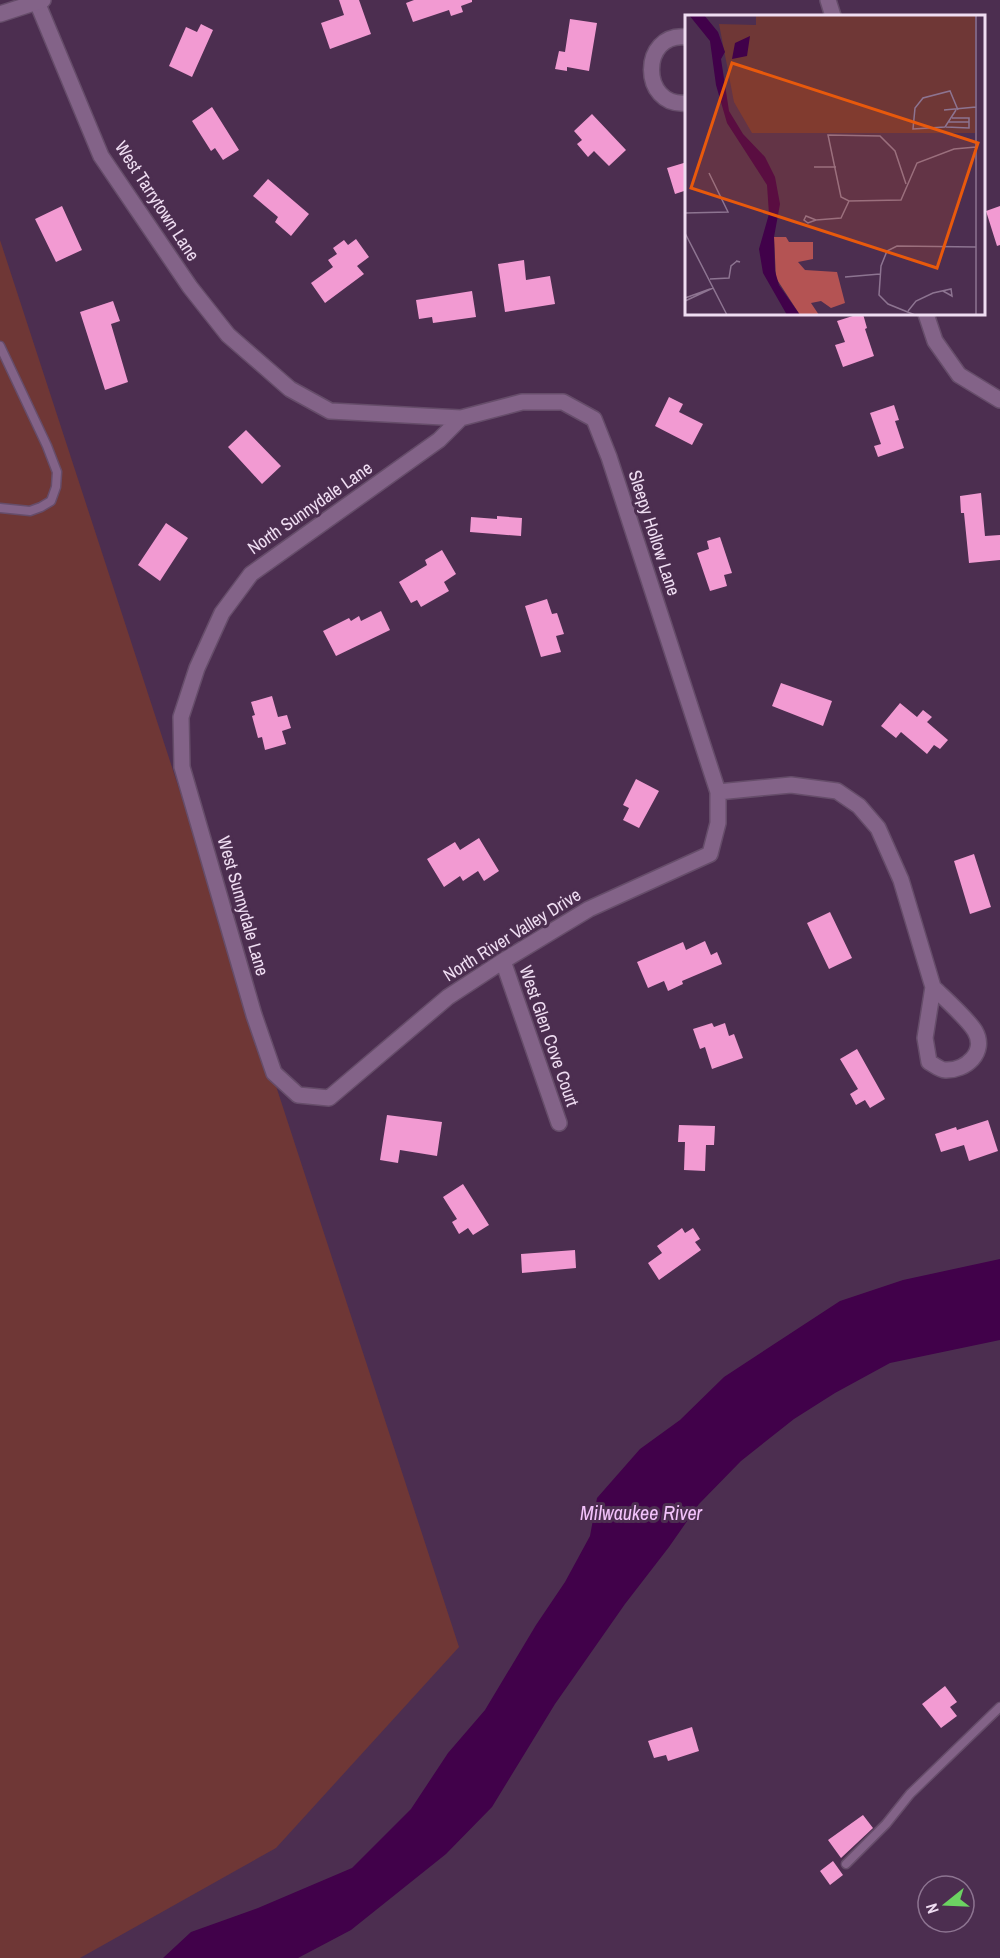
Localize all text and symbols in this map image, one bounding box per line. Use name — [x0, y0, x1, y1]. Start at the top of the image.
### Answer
inset map — [685, 15, 985, 315]
street label: West Tarrytown Lane — [109, 136, 206, 266]
street label: North Sunnydale Lane — [242, 455, 377, 560]
street label: Sleepy Hollow Lane — [622, 467, 687, 599]
street label: West Sunnydale Lane — [212, 833, 275, 979]
street label: North River Valley Drive — [438, 882, 585, 987]
street label: West Glen Cove Court — [514, 962, 585, 1110]
water label: Milwaukee River — [580, 1499, 703, 1526]
north arrow — [916, 1874, 976, 1934]
text: N — [920, 1901, 944, 1917]

